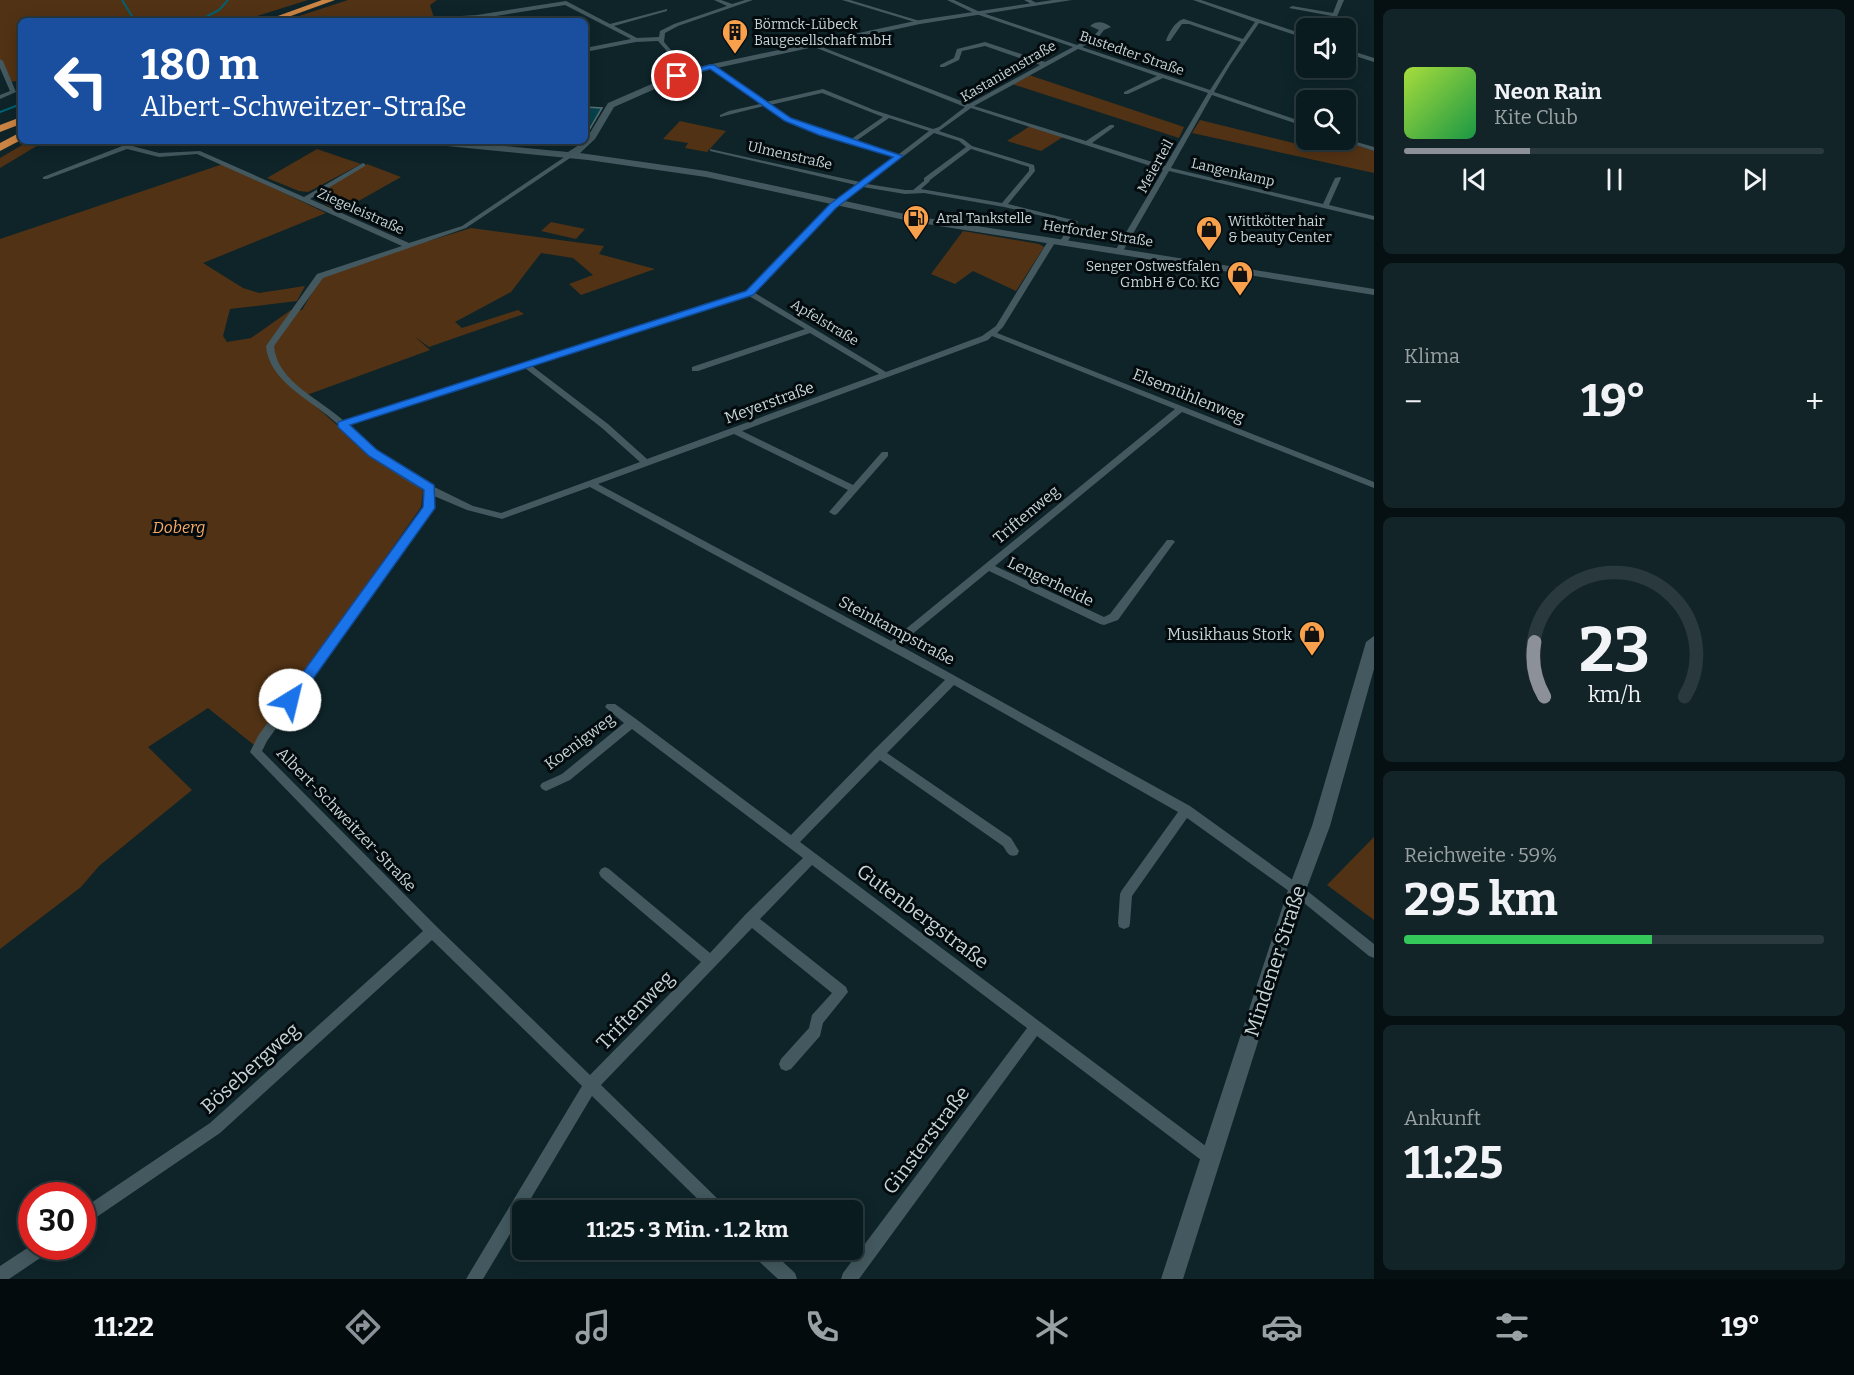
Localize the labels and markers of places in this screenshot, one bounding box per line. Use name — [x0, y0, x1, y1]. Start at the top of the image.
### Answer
place label: Börmck-Lübeck Baugesellschaft mbH — [754, 16, 892, 49]
building icon: Börmck-Lübeck Baugesellschaft mbH — [720, 17, 750, 55]
pin — [651, 50, 702, 101]
fuel station icon: Aral Tankstelle — [901, 203, 931, 241]
place label: Aral Tankstelle — [936, 210, 1032, 227]
place label: Wittkötter hair & beauty Center — [1228, 213, 1332, 246]
shop icon: Wittkötter hair & beauty Center — [1194, 214, 1224, 252]
place label: Senger Ostwestfalen GmbH & Co. KG — [1086, 258, 1220, 291]
shop icon: Senger Ostwestfalen GmbH & Co. KG — [1225, 259, 1255, 297]
shop icon: Musikhaus Stork — [1297, 619, 1327, 657]
place label: Musikhaus Stork — [1167, 625, 1292, 644]

